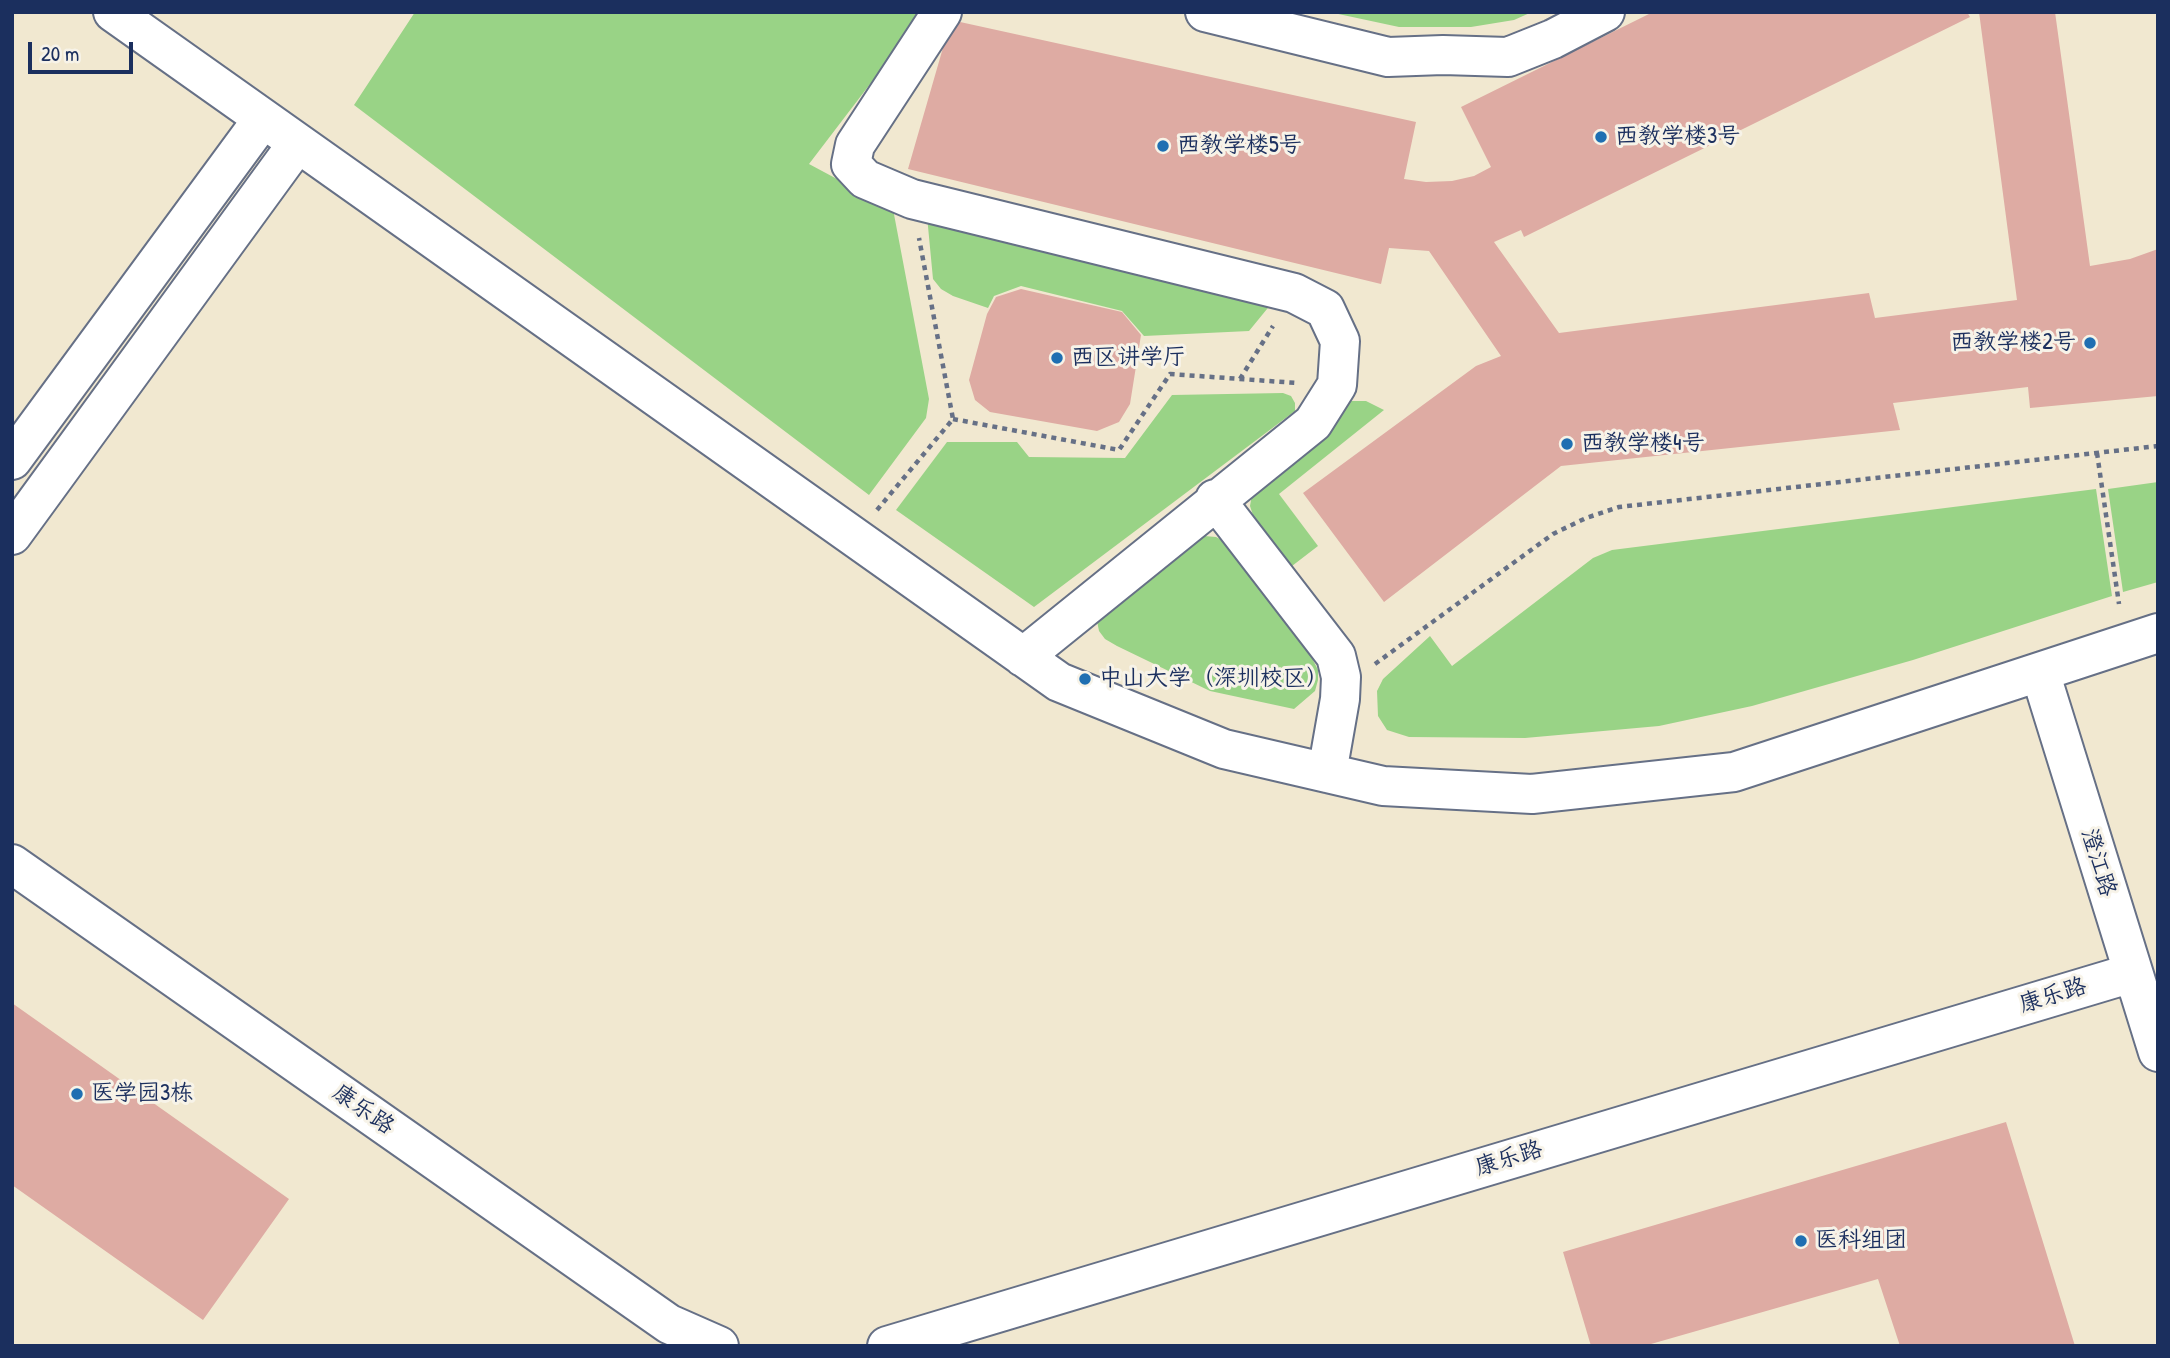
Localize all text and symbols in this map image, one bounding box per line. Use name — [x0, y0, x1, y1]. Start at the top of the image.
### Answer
scale bar — [32, 28, 136, 72]
text: 20 m — [41, 39, 79, 68]
place label: 西教学楼3号 — [1615, 123, 1740, 151]
marker: 西教学楼3号 — [1593, 129, 1609, 145]
place label: 西教学楼5号 — [1177, 132, 1302, 160]
marker: 西教学楼5号 — [1155, 138, 1171, 154]
place label: 西教学楼2号 — [1950, 329, 2076, 357]
marker: 西教学楼2号 — [2082, 335, 2098, 351]
place label: 西区讲学厅 — [1071, 344, 1186, 372]
marker: 西区讲学厅 — [1049, 350, 1065, 366]
place label: 西教学楼4号 — [1581, 430, 1705, 458]
marker: 西教学楼4号 — [1559, 436, 1575, 452]
place label: 中山大学（深圳校区） — [1099, 665, 1329, 693]
marker: 中山大学（深圳校区） — [1077, 671, 1093, 687]
street label: 澄江路 — [2075, 826, 2121, 900]
street label: 康乐路 — [2016, 973, 2090, 1019]
street label: 康乐路 — [327, 1079, 399, 1141]
place label: 医学园3栋 — [91, 1080, 193, 1108]
marker: 医学园3栋 — [69, 1086, 85, 1102]
street label: 康乐路 — [1472, 1136, 1546, 1182]
place label: 医科组团 — [1815, 1227, 1907, 1255]
marker: 医科组团 — [1793, 1233, 1809, 1249]

